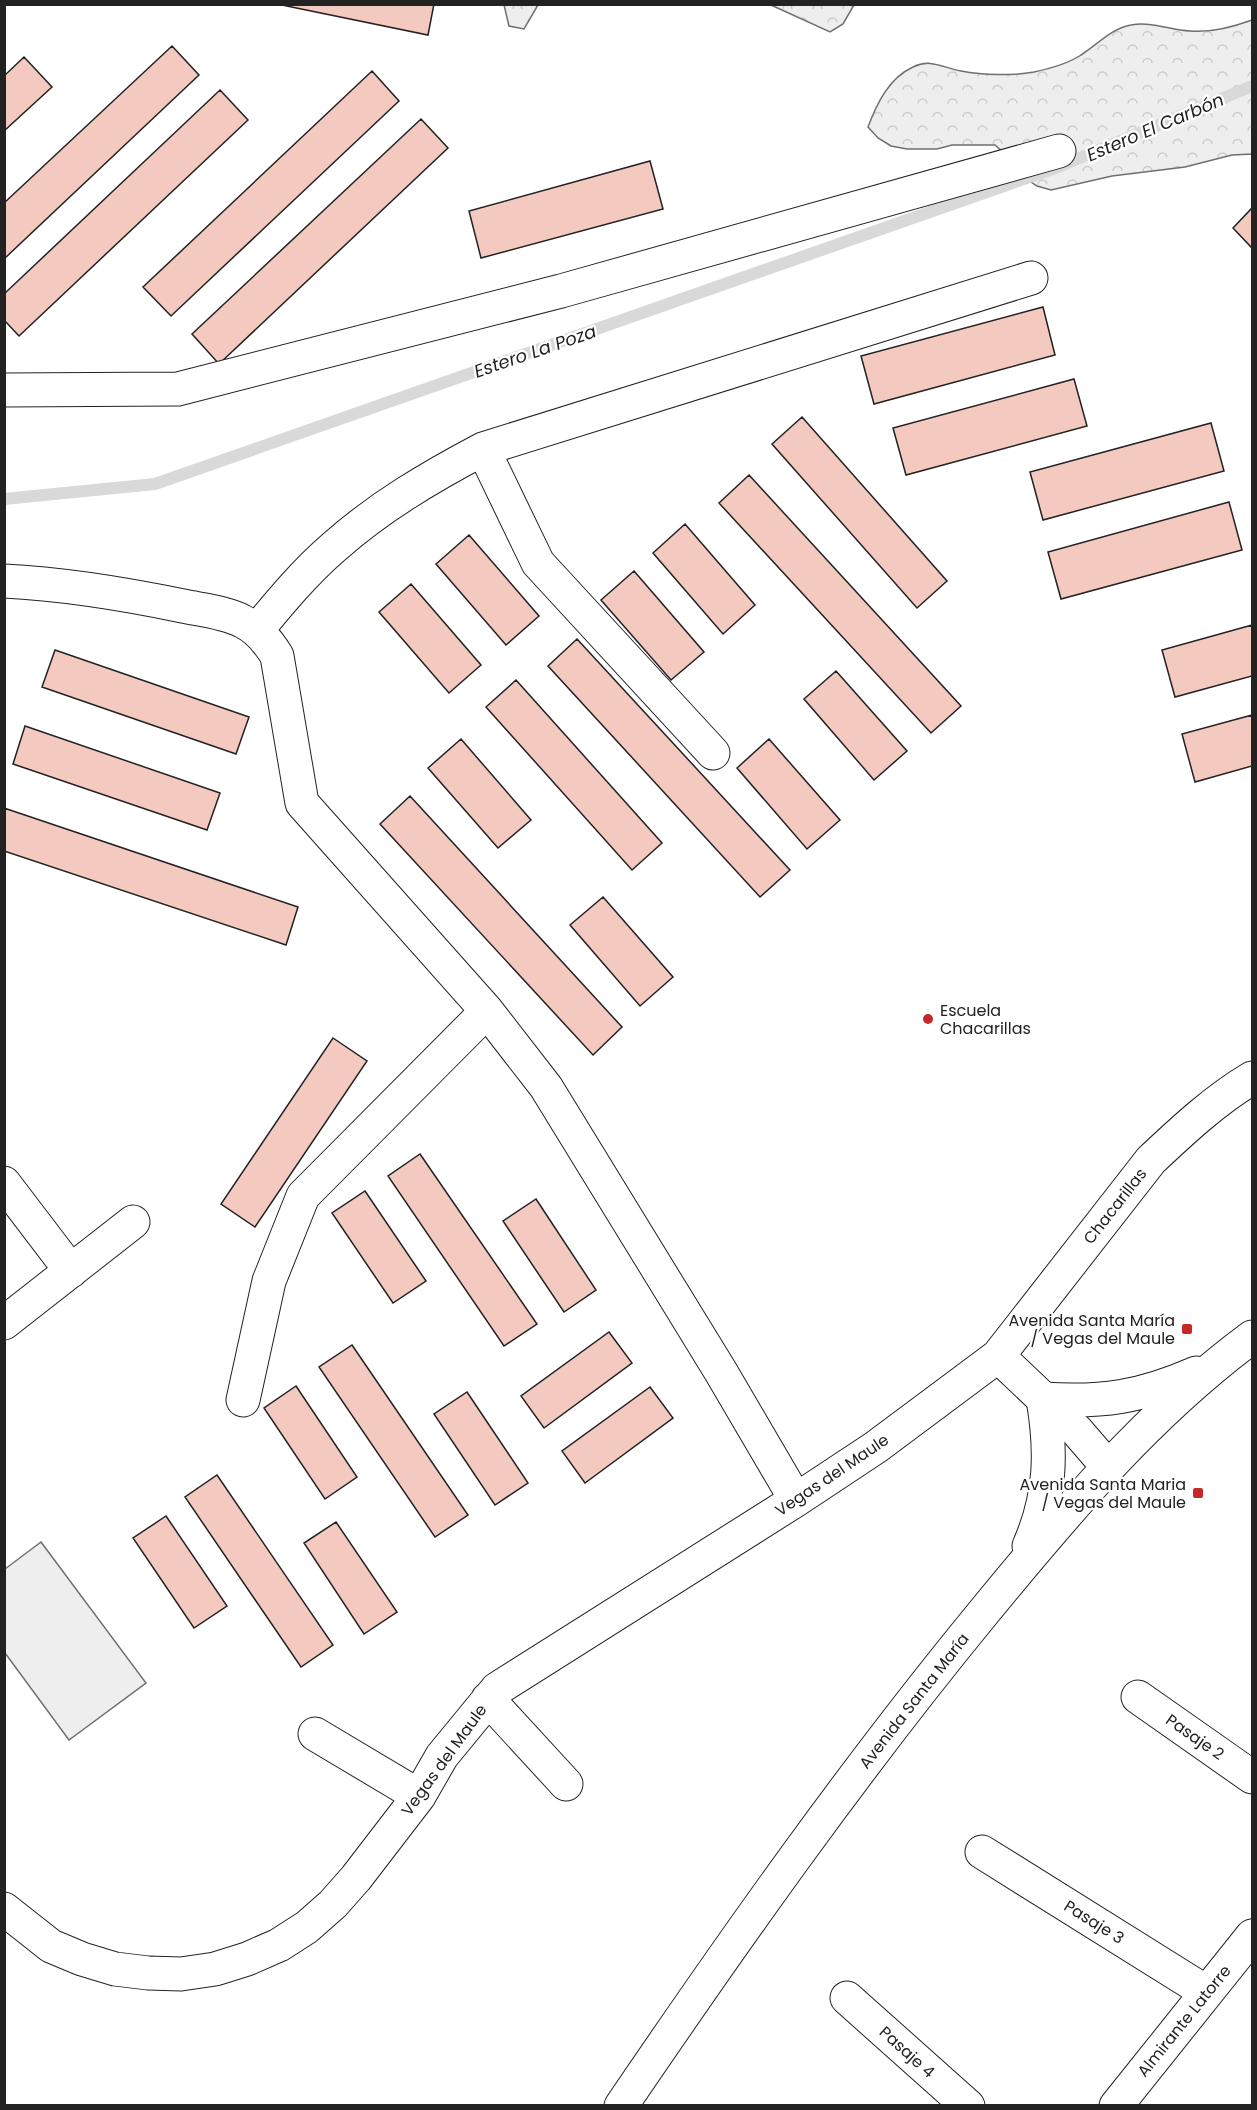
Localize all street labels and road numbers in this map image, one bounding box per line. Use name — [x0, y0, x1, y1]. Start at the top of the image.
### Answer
street label: Chacarillas — [1078, 1163, 1152, 1249]
street label: Vegas del Maule — [771, 1428, 893, 1522]
street label: Avenida Santa María — [854, 1628, 974, 1774]
street label: Vegas del Maule — [396, 1700, 492, 1820]
street label: Pasaje 2 — [1161, 1708, 1229, 1766]
street label: Pasaje 3 — [1060, 1895, 1128, 1949]
street label: Almirante Latorre — [1132, 1960, 1236, 2082]
street label: Pasaje 4 — [874, 2021, 940, 2083]

